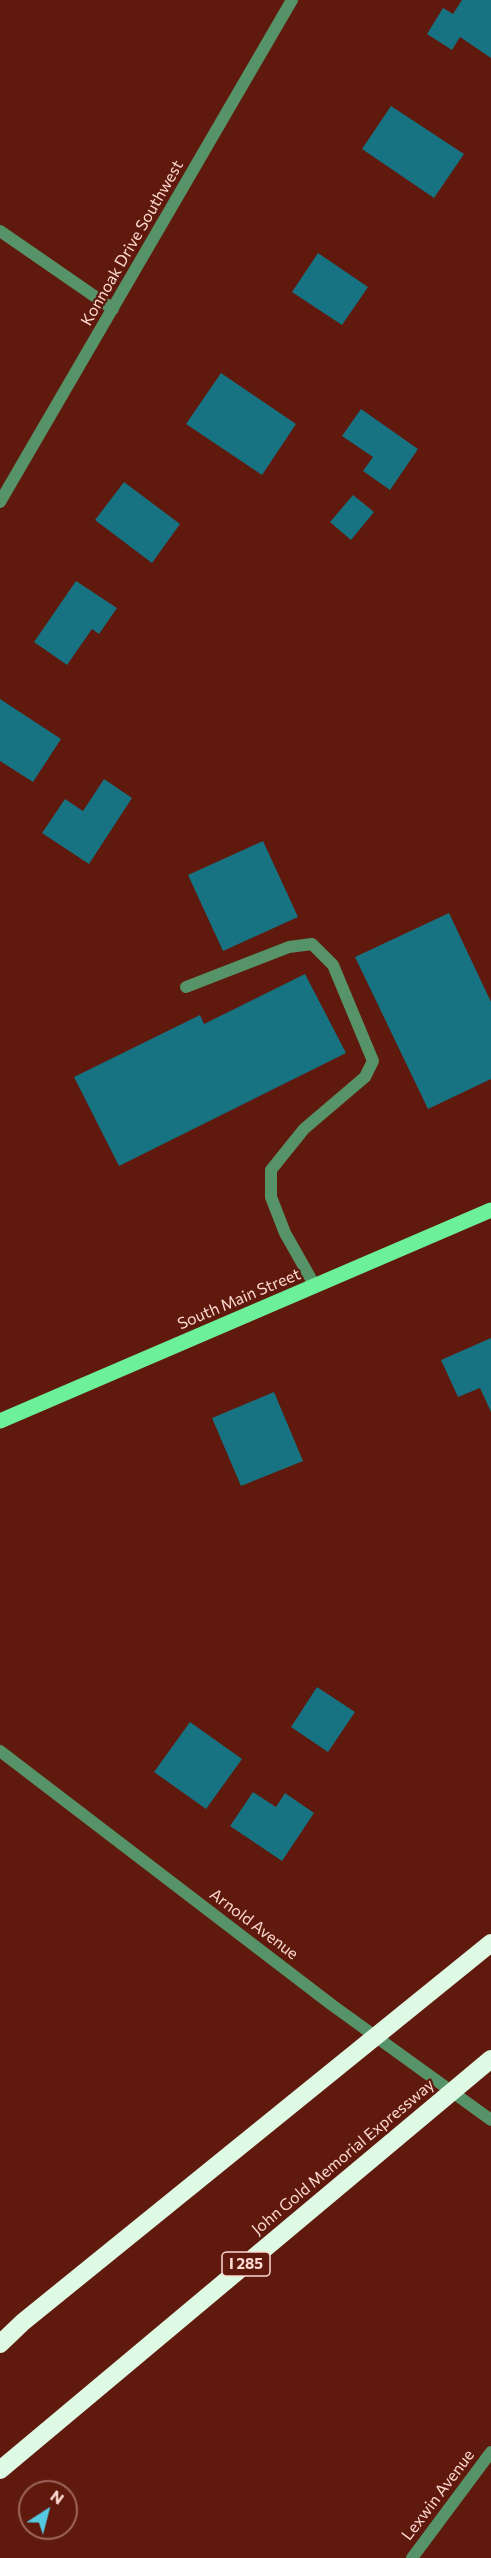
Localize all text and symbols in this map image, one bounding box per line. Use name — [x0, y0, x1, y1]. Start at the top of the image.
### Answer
street label: Konnoak Drive Southwest — [77, 157, 187, 329]
street label: South Main Street — [175, 1264, 303, 1334]
street label: Arnold Avenue — [206, 1884, 302, 1964]
street label: John Gold Memorial Expressway — [248, 2075, 438, 2239]
road number: I 285 — [222, 2252, 270, 2276]
street label: Lexwin Avenue — [398, 2446, 478, 2544]
north arrow — [18, 2480, 78, 2540]
text: N — [47, 2485, 68, 2508]

